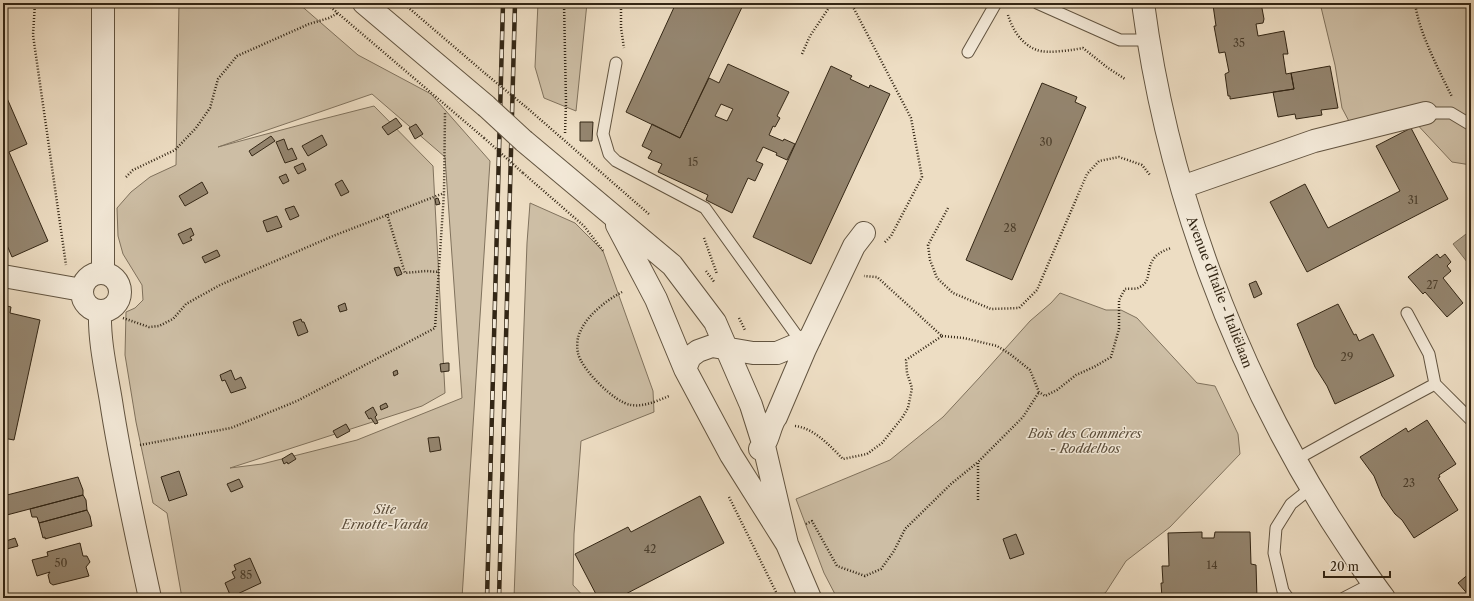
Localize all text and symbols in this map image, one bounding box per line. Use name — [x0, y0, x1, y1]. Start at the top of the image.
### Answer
house number: 35 — [1233, 36, 1245, 50]
house number: 30 — [1039, 135, 1053, 149]
house number: 15 — [688, 155, 698, 169]
house number: 31 — [1408, 193, 1419, 207]
street label: Avenue d'Italie - Italiëlaan — [1183, 213, 1256, 370]
house number: 28 — [1004, 221, 1016, 235]
house number: 27 — [1426, 278, 1438, 292]
house number: 29 — [1341, 350, 1353, 364]
park label: Bois des Commères - Roddelbos — [1027, 425, 1142, 456]
house number: 23 — [1403, 476, 1415, 490]
park label: Site Ernotte-Varda — [341, 501, 429, 532]
house number: 42 — [644, 542, 656, 556]
scale bar — [1324, 553, 1390, 579]
house number: 50 — [55, 556, 67, 570]
house number: 14 — [1207, 558, 1217, 572]
text: 20 m — [1330, 559, 1359, 574]
house number: 85 — [240, 568, 252, 582]

